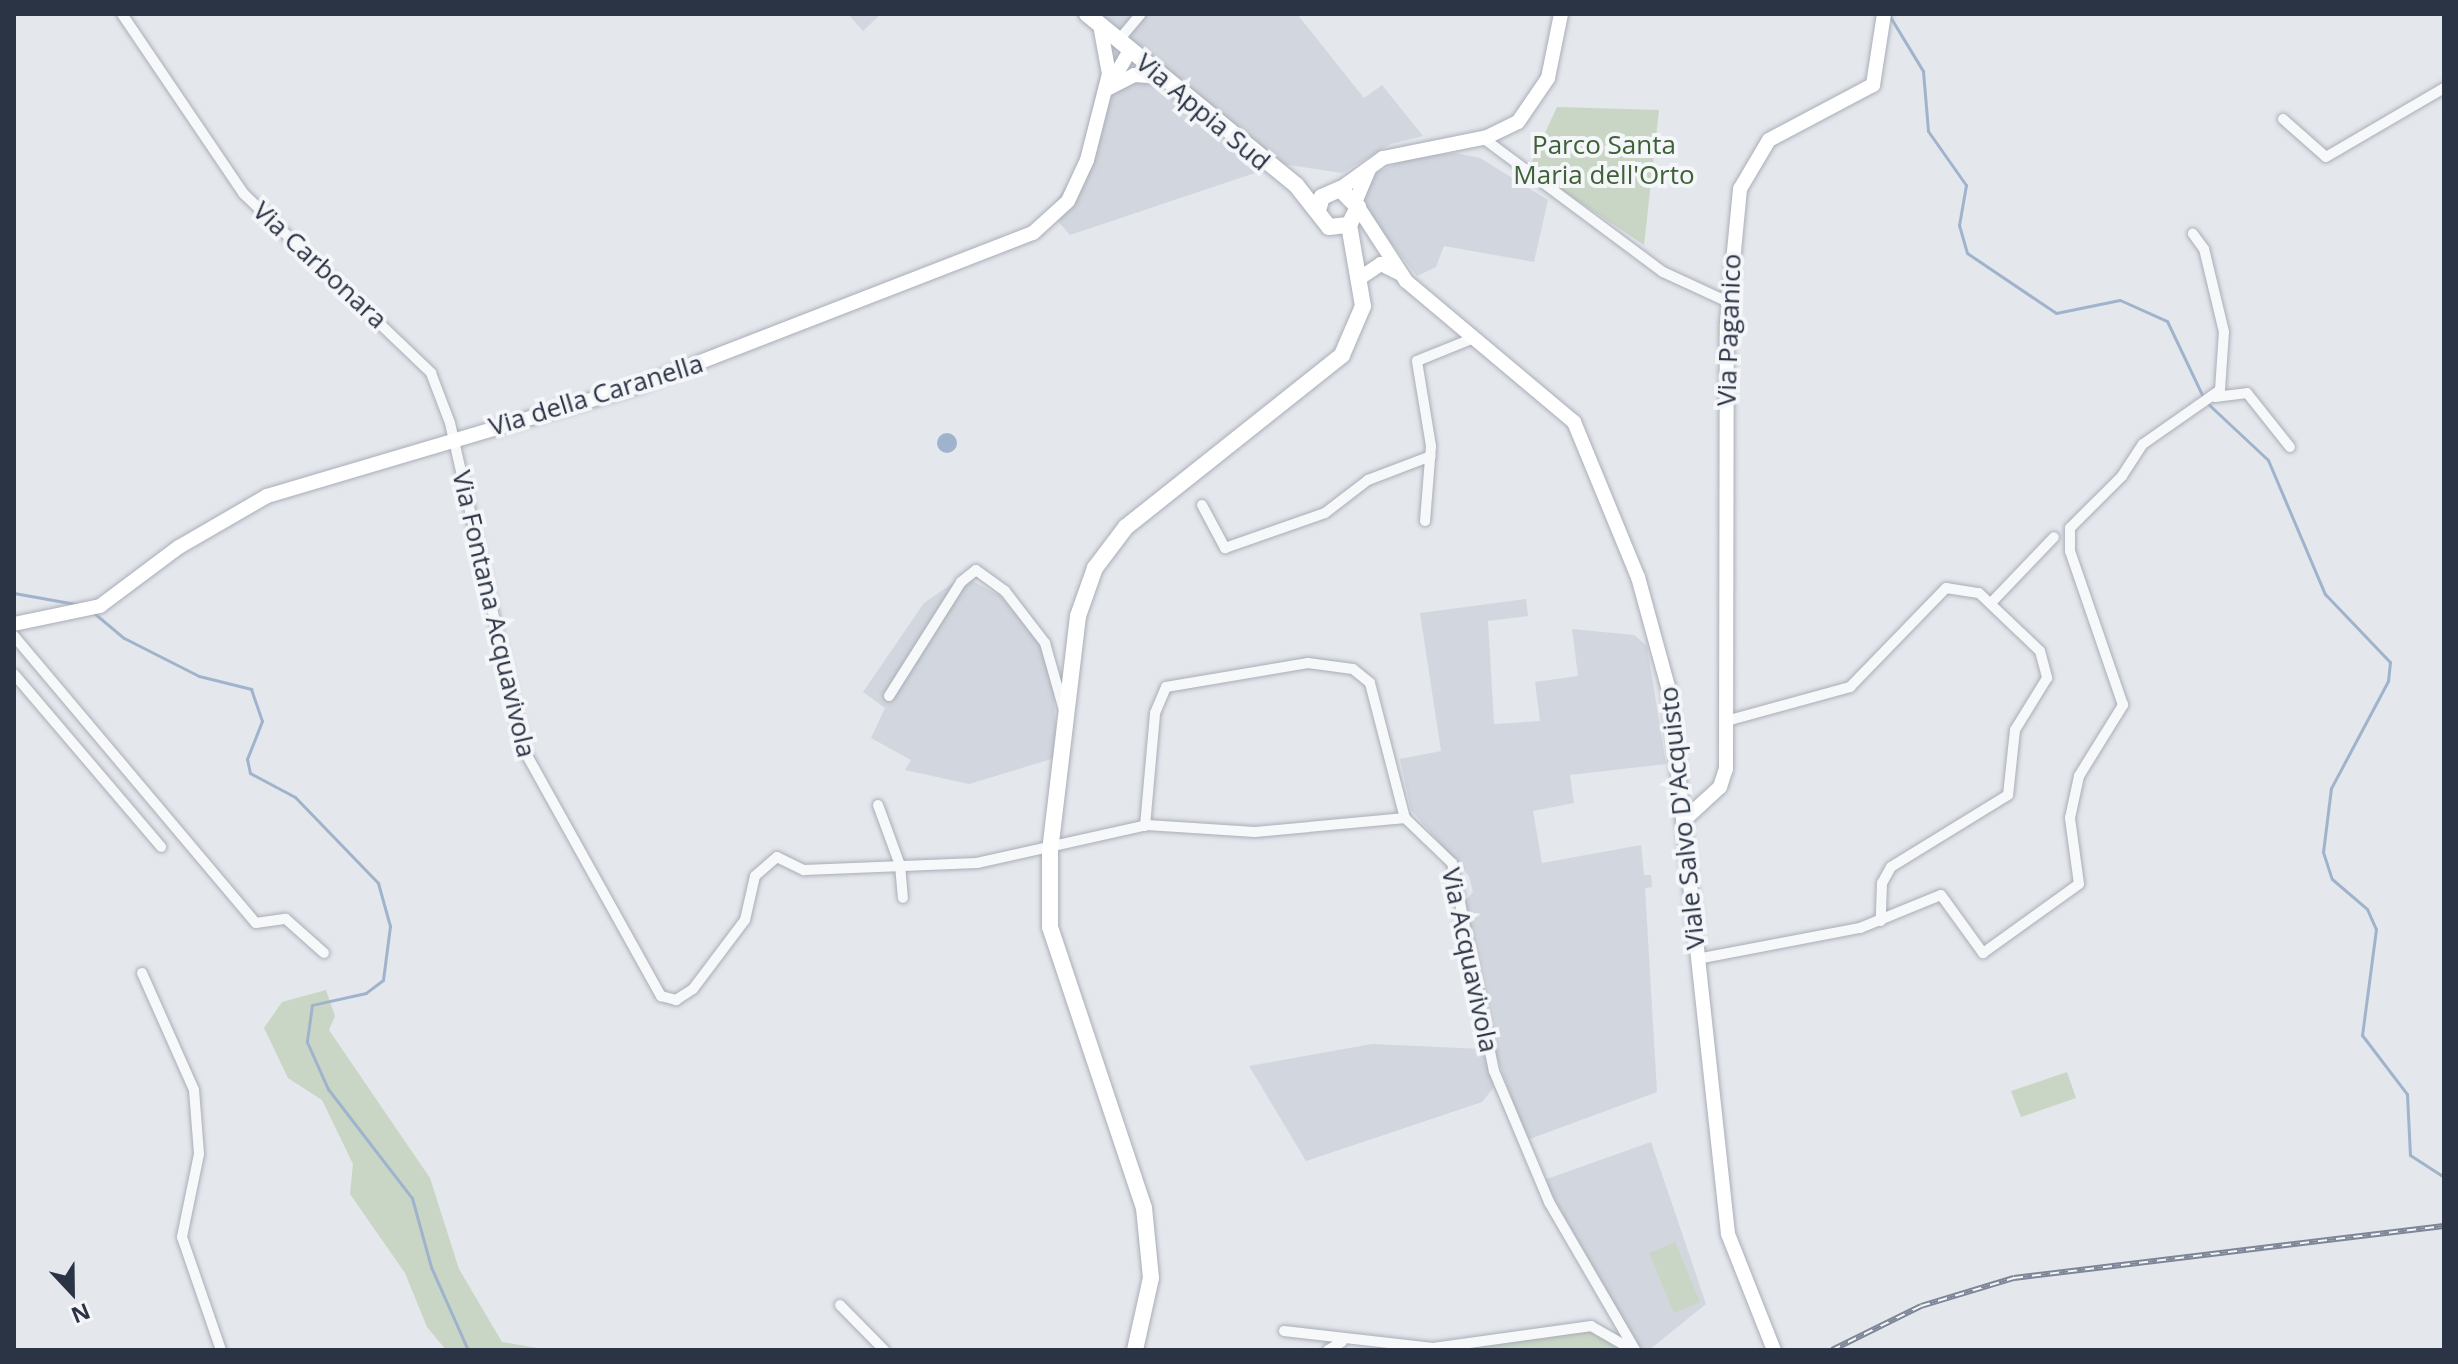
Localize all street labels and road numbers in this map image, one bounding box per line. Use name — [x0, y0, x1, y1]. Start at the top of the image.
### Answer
street label: Via Appia Sud — [1130, 47, 1276, 177]
street label: Via Carbonara — [247, 195, 393, 335]
street label: Via Paganico — [1711, 253, 1747, 407]
street label: Via della Caranella — [485, 348, 707, 442]
street label: Via Fontana Acquavivola — [446, 467, 542, 761]
street label: Viale Salvo D'Acquisto — [1653, 685, 1711, 951]
street label: Via Acquavivola — [1435, 865, 1505, 1055]

